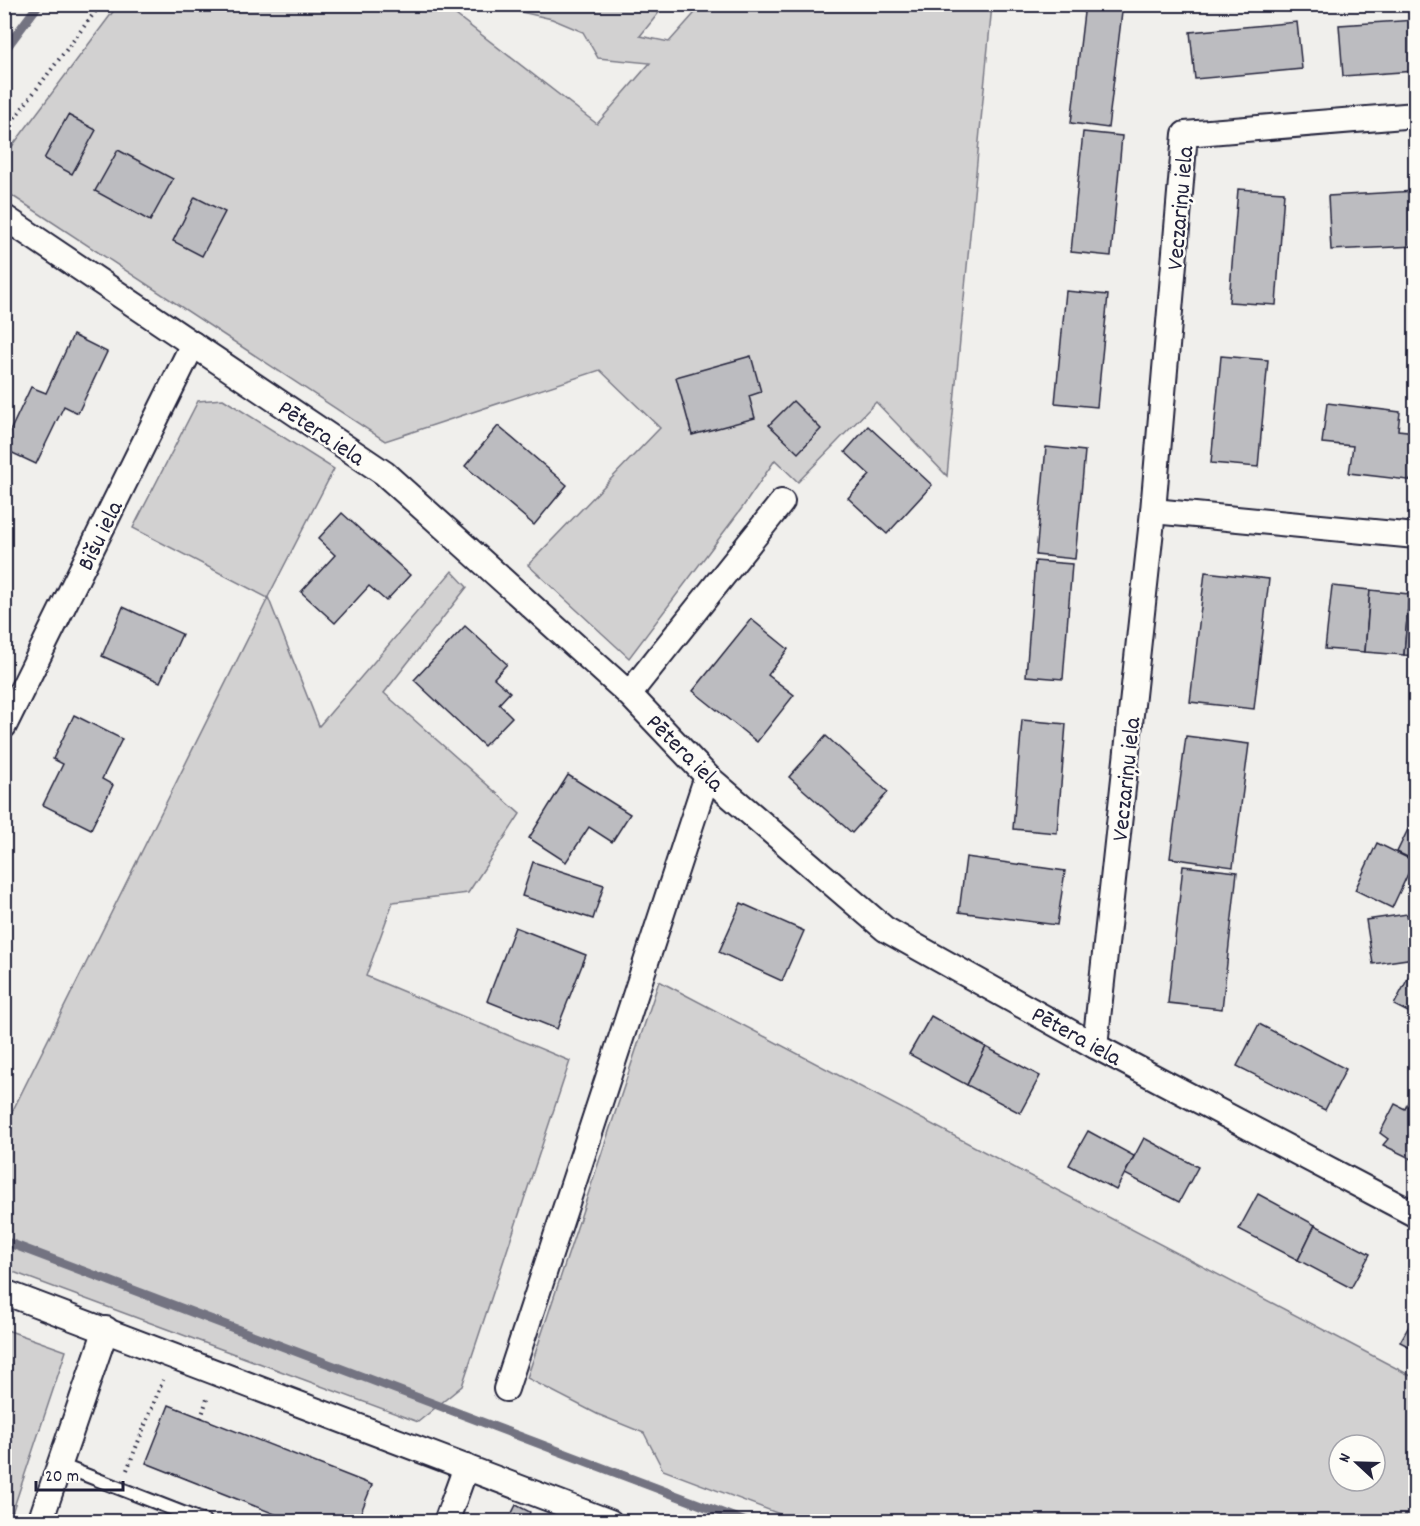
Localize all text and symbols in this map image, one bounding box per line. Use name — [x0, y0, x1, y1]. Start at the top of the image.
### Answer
street label: Veczariņu iela — [1160, 144, 1204, 272]
street label: Pētera iela — [270, 393, 371, 476]
street label: Bišu iela — [70, 495, 133, 577]
street label: Pētera iela — [637, 707, 731, 801]
street label: Veczariņu iela — [1105, 715, 1151, 843]
street label: Pētera iela — [1024, 999, 1127, 1077]
north arrow — [1327, 1433, 1387, 1493]
text: N — [1333, 1450, 1358, 1466]
scale bar — [36, 1454, 123, 1492]
text: 20 m — [45, 1465, 79, 1490]

